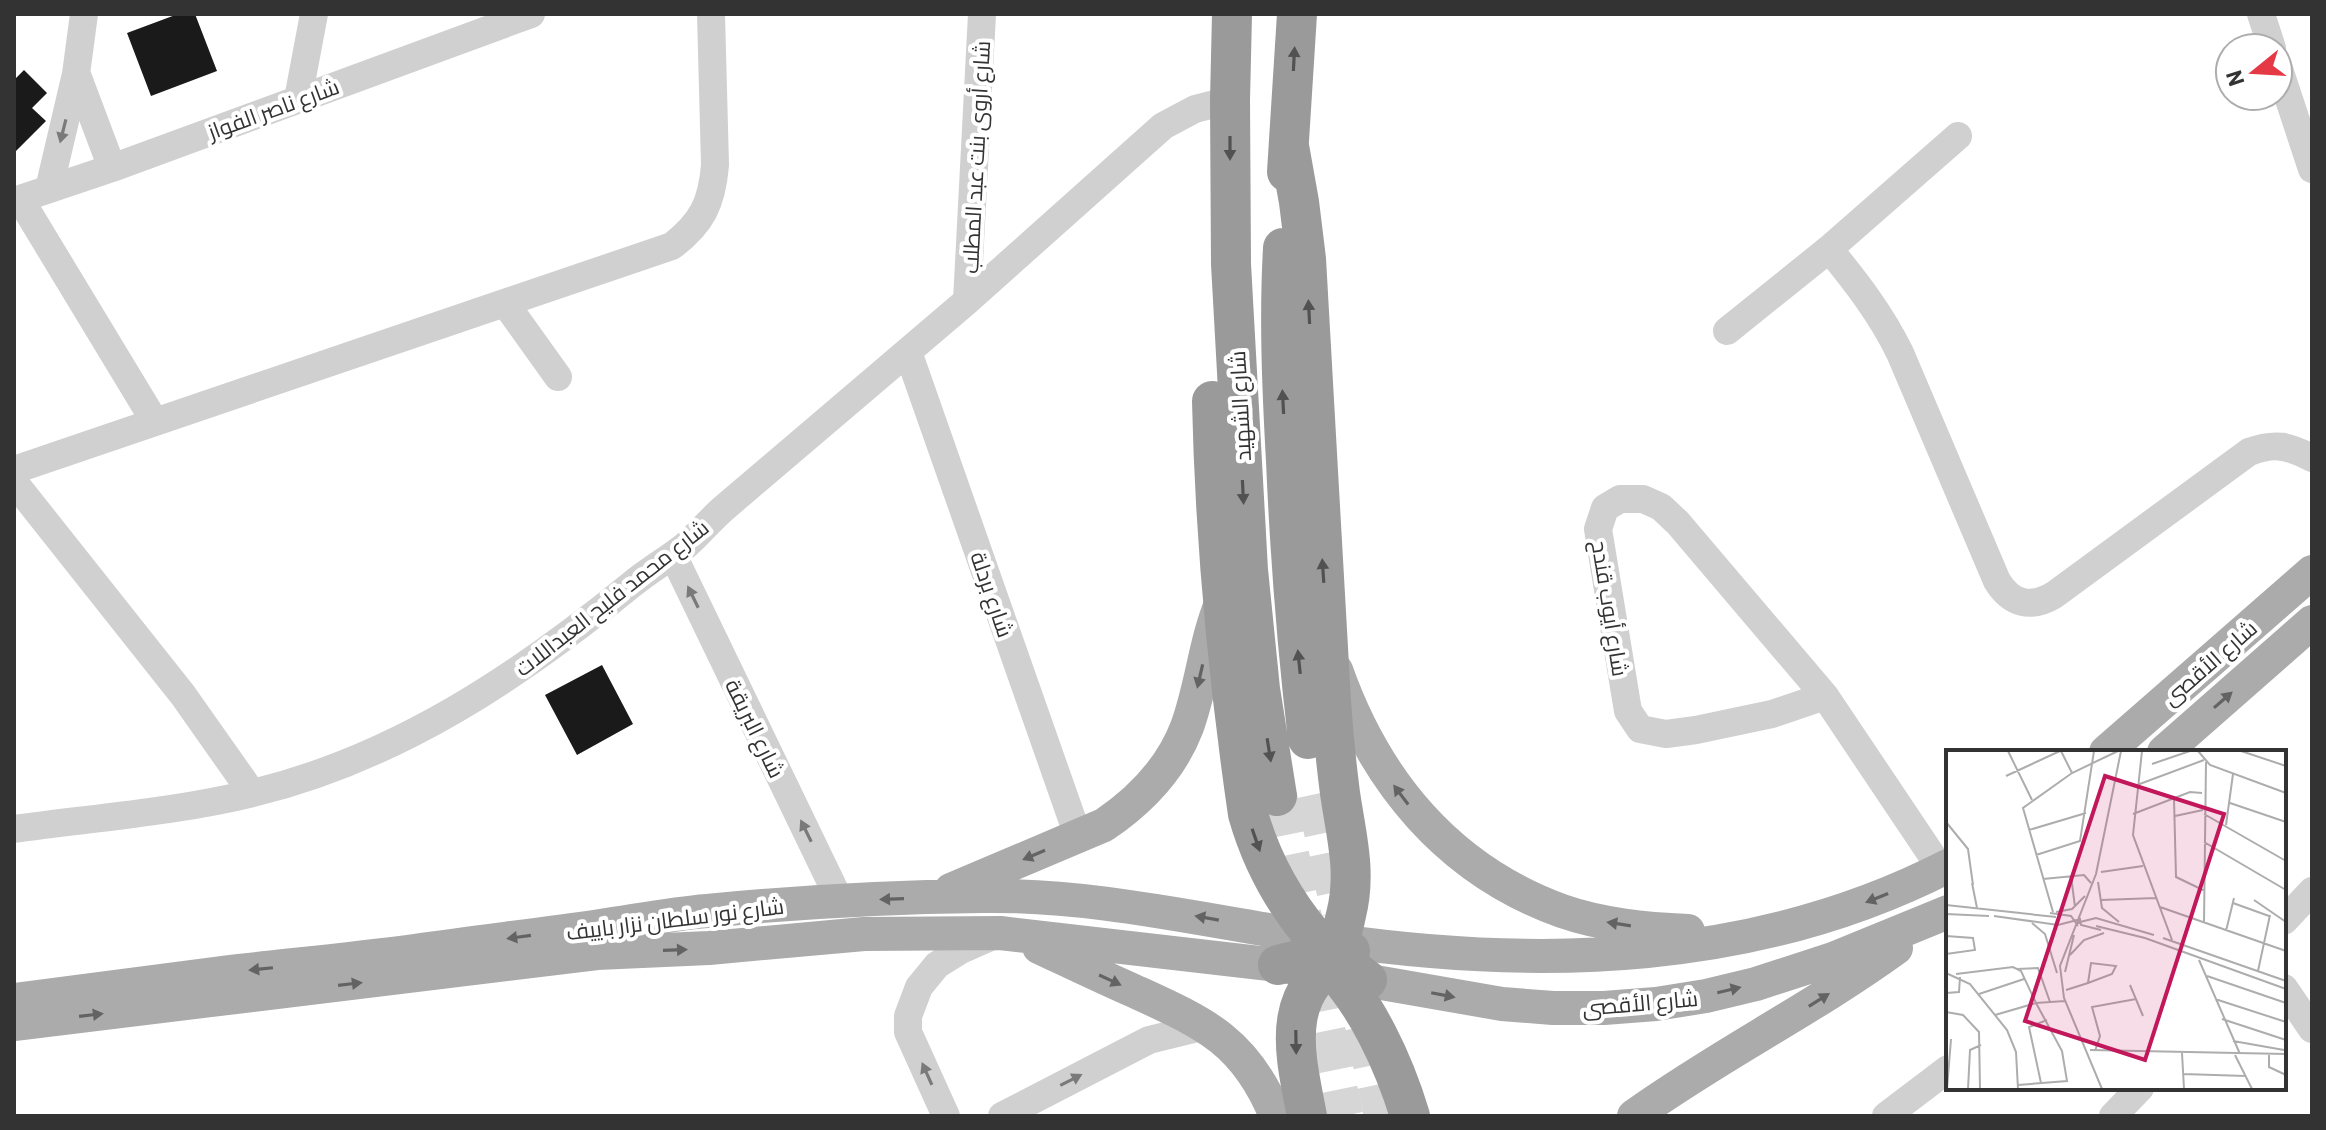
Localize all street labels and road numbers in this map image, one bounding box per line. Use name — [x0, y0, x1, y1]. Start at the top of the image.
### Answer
street label: شارع أروى بنت عبد المطلب — [956, 40, 997, 274]
street label: شارع ناصر الفواز — [202, 72, 343, 147]
street label: شارع الشهيد — [1223, 350, 1258, 462]
street label: شارع محمد فليح العبداللات — [509, 513, 715, 683]
street label: شارع أيوب قندح — [1584, 538, 1635, 678]
street label: شارع بردلة — [963, 548, 1020, 641]
street label: شارع الأقصى — [2157, 614, 2263, 712]
street label: شارع البريقة — [718, 674, 791, 783]
street label: شارع نور سلطان نزار باييف — [565, 892, 786, 947]
street label: شارع الأقصى — [1581, 984, 1699, 1023]

